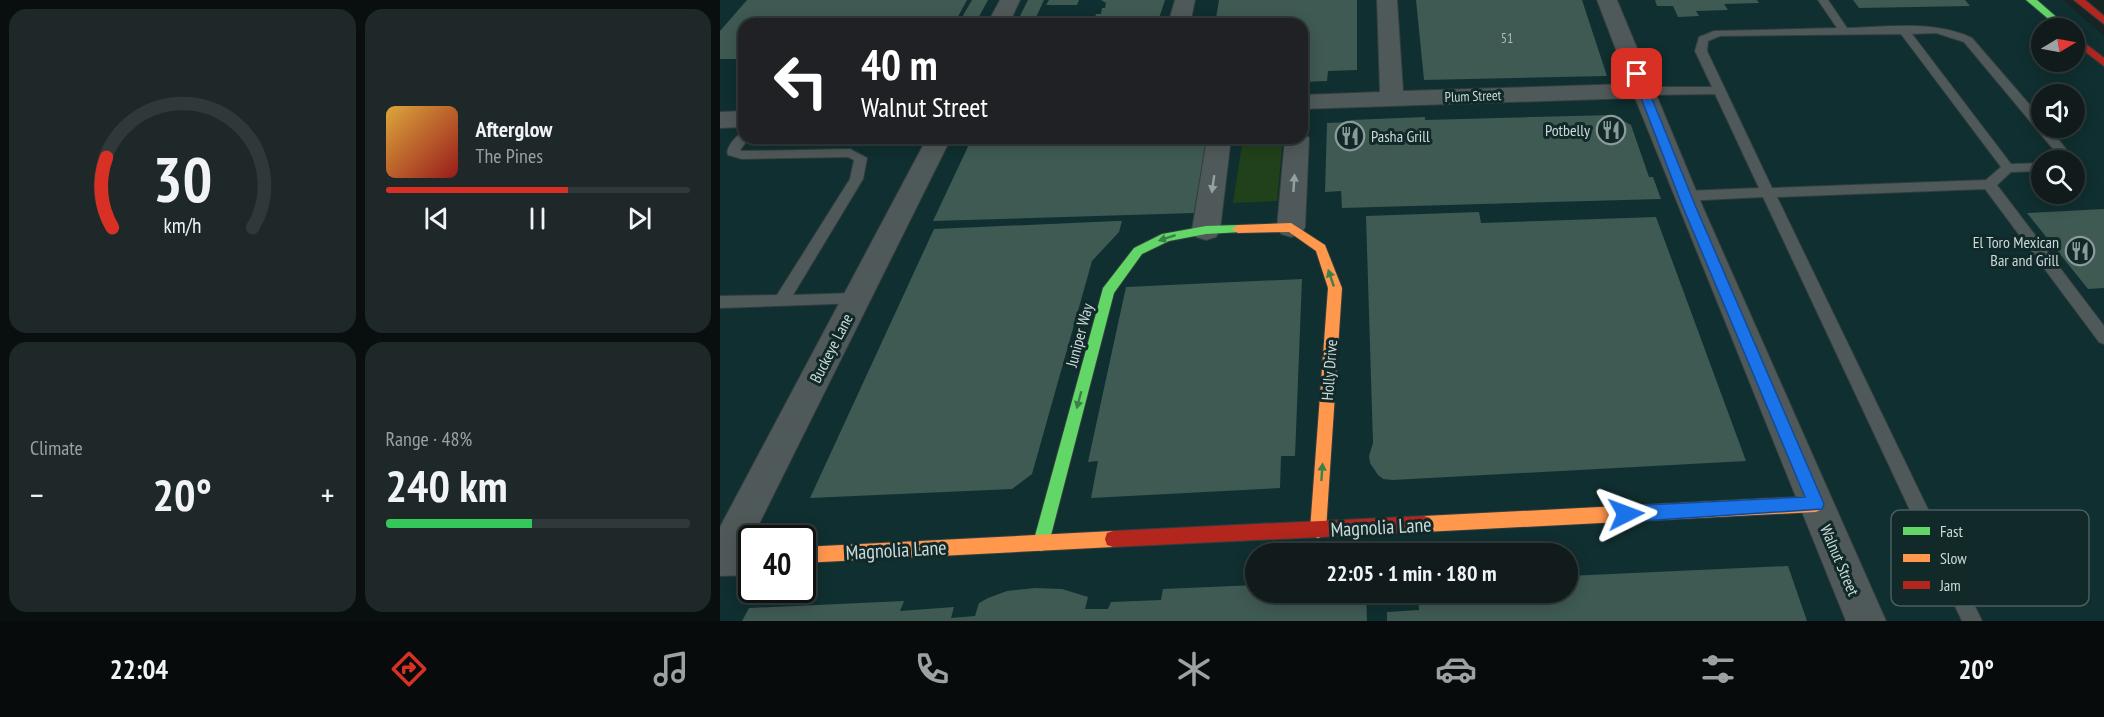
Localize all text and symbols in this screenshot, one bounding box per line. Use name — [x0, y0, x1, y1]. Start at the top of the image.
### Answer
north arrow — [2031, 18, 2085, 72]
map controls — [2031, 18, 2085, 204]
house number: 51 — [1501, 29, 1513, 47]
text: 40 m — [861, 37, 938, 92]
icon: left — [762, 42, 840, 120]
pin — [1611, 48, 1662, 99]
icon: arrive — [1620, 57, 1653, 90]
button: sound — [2031, 84, 2085, 138]
street label: Plum Street — [1444, 86, 1502, 106]
text: Walnut Street — [861, 90, 988, 124]
restaurant icon: Potbelly — [1595, 114, 1627, 146]
text: Afterglow — [476, 115, 552, 143]
restaurant icon: Pasha Grill — [1334, 120, 1366, 152]
place label: Potbelly — [1545, 120, 1590, 140]
place label: Pasha Grill — [1371, 126, 1430, 146]
text: 30 — [152, 138, 212, 219]
text: The Pines — [476, 143, 543, 169]
button: search — [2031, 150, 2085, 204]
one-way arrow — [1289, 173, 1299, 192]
one-way arrow — [1208, 174, 1217, 193]
icon: previous — [420, 202, 453, 235]
icon: pause — [521, 202, 554, 235]
icon: next — [623, 202, 656, 235]
text: km/h — [163, 211, 201, 239]
place label: El Toro Mexican Bar and Grill — [1973, 232, 2059, 270]
one-way arrow — [1158, 234, 1176, 243]
restaurant icon: El Toro Mexican Bar and Grill — [2064, 235, 2096, 267]
one-way arrow — [1326, 269, 1336, 287]
street label: Juniper Way — [1061, 301, 1097, 370]
street label: Buckeye Lane — [805, 310, 857, 386]
street label: Holly Drive — [1317, 339, 1341, 401]
one-way arrow — [1074, 391, 1083, 409]
text: Range · 48% — [386, 426, 472, 452]
text: Climate — [30, 435, 83, 461]
text: 240 km — [386, 456, 508, 514]
one-way arrow — [1317, 462, 1327, 481]
text: 20° — [153, 465, 212, 523]
text: − — [30, 473, 44, 516]
text: + — [321, 473, 335, 516]
position arrow — [1594, 482, 1658, 546]
legend — [1891, 510, 2089, 606]
street label: Magnolia Lane — [1330, 511, 1432, 543]
street label: Walnut Street — [1816, 521, 1864, 599]
text: Fast — [1940, 521, 1963, 541]
speed limit sign: 40 — [738, 525, 816, 603]
street label: Magnolia Lane — [845, 534, 947, 566]
text: Slow — [1940, 548, 1967, 568]
text: 22:05 · 1 min · 180 m — [1326, 559, 1497, 587]
text: Jam — [1939, 575, 1961, 595]
icon: directions — [388, 648, 430, 690]
icon: music — [650, 648, 692, 690]
icon: phone — [911, 648, 953, 690]
icon: climate — [1173, 648, 1215, 690]
icon: car — [1435, 648, 1477, 690]
icon: filters — [1697, 648, 1739, 690]
text: 22:04 — [110, 652, 168, 686]
text: 20° — [1958, 652, 1994, 686]

